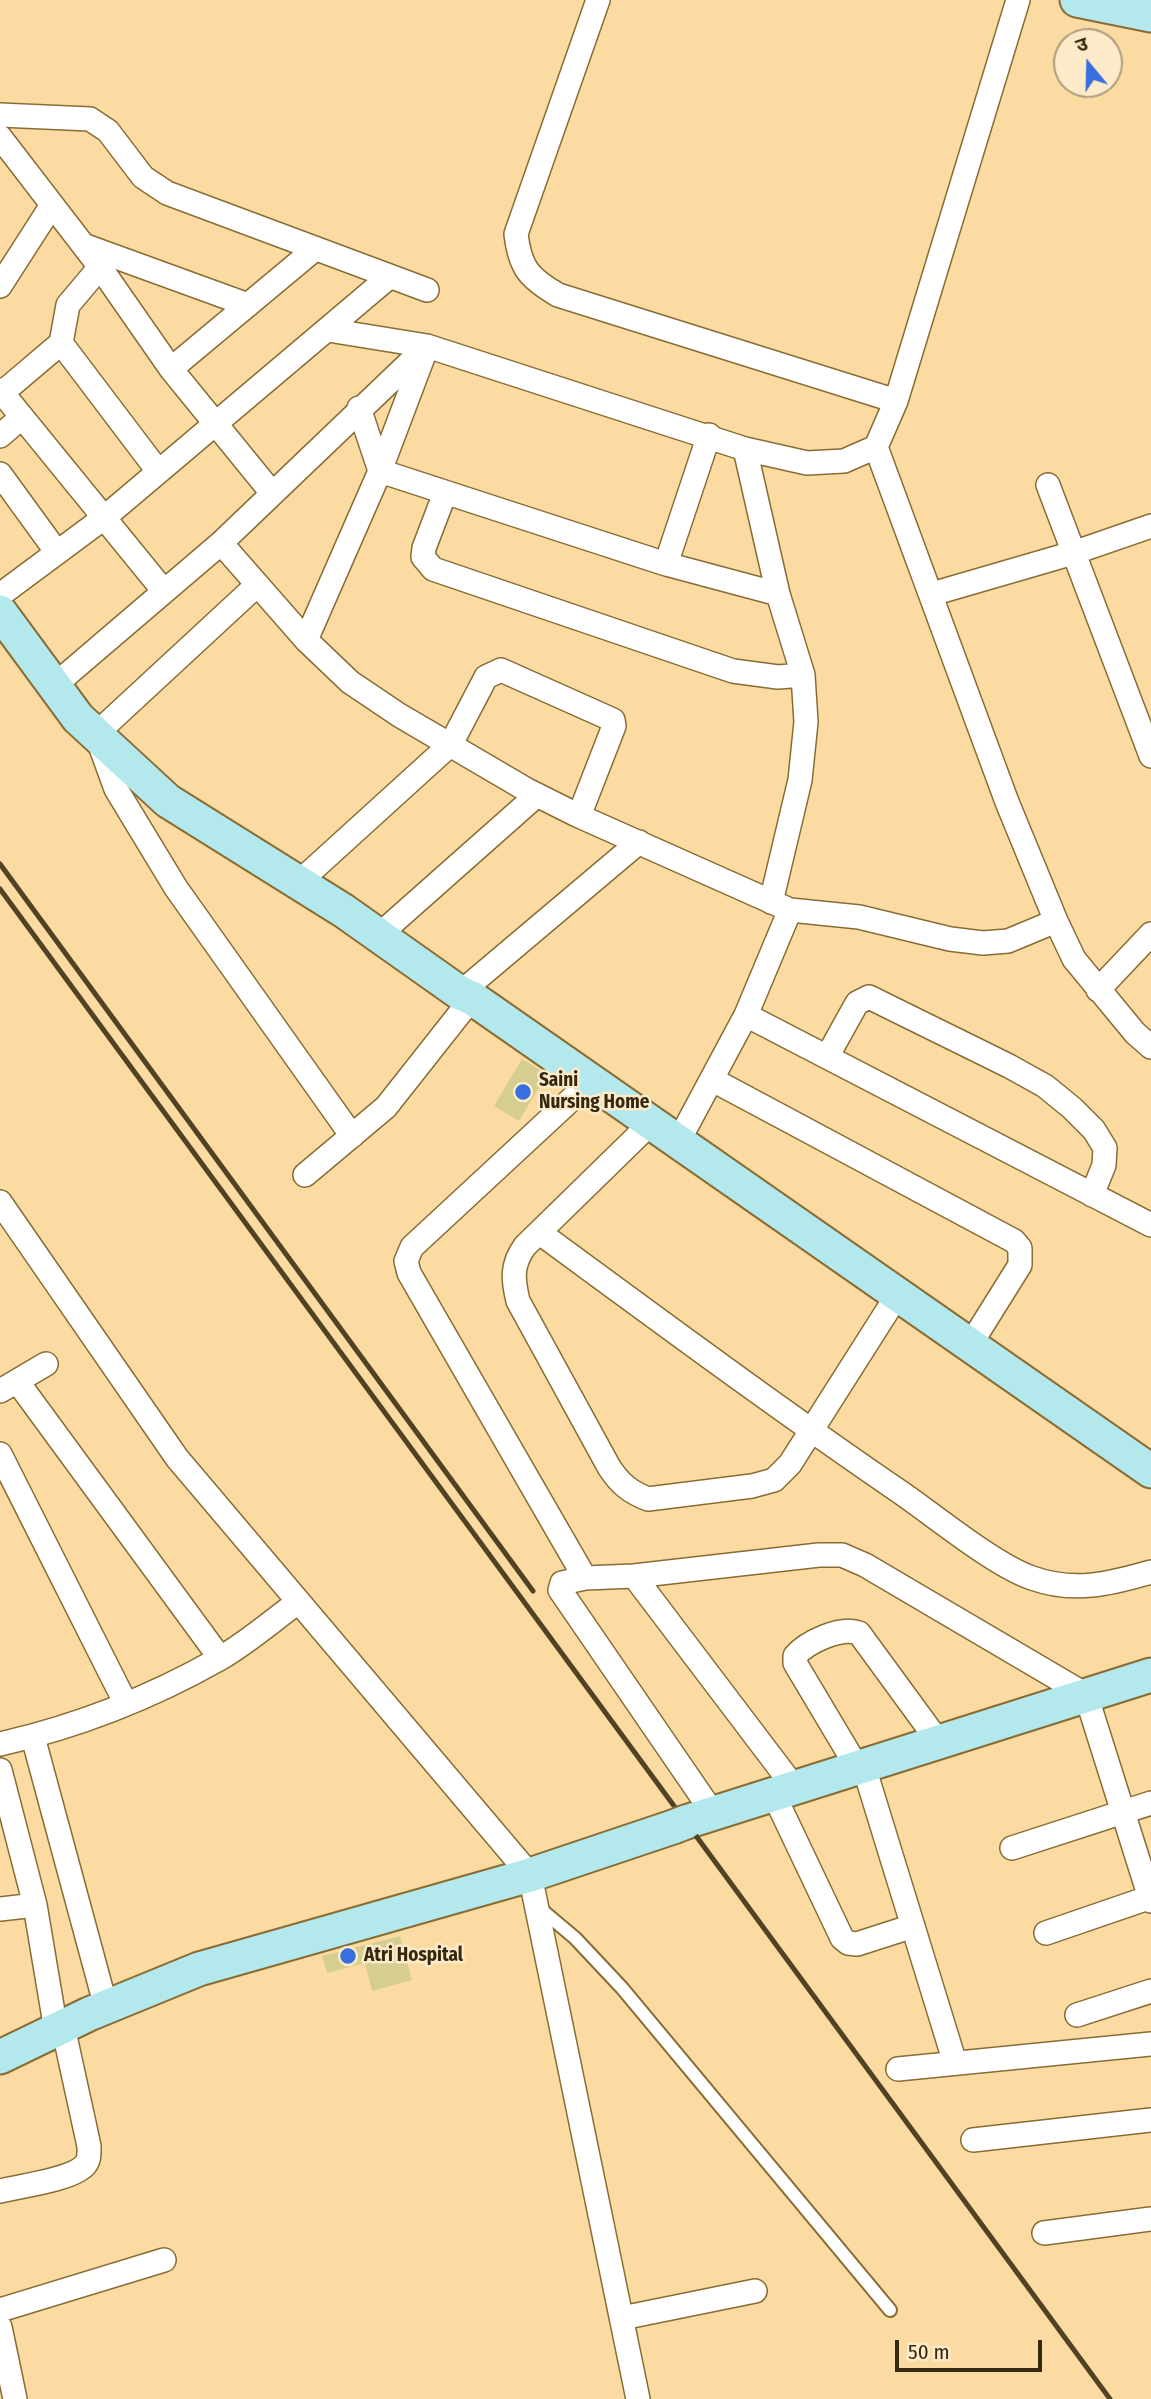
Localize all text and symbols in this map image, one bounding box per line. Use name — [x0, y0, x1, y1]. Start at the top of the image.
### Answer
north arrow — [1053, 28, 1123, 98]
text: उ — [1073, 32, 1091, 57]
place label: Saini Nursing Home — [539, 1070, 649, 1114]
marker: Saini Nursing Home — [513, 1082, 533, 1102]
place label: Atri Hospital — [364, 1945, 463, 1967]
marker: Atri Hospital — [338, 1946, 358, 1966]
scale bar — [899, 2326, 1046, 2370]
text: 50 m — [908, 2339, 950, 2365]

